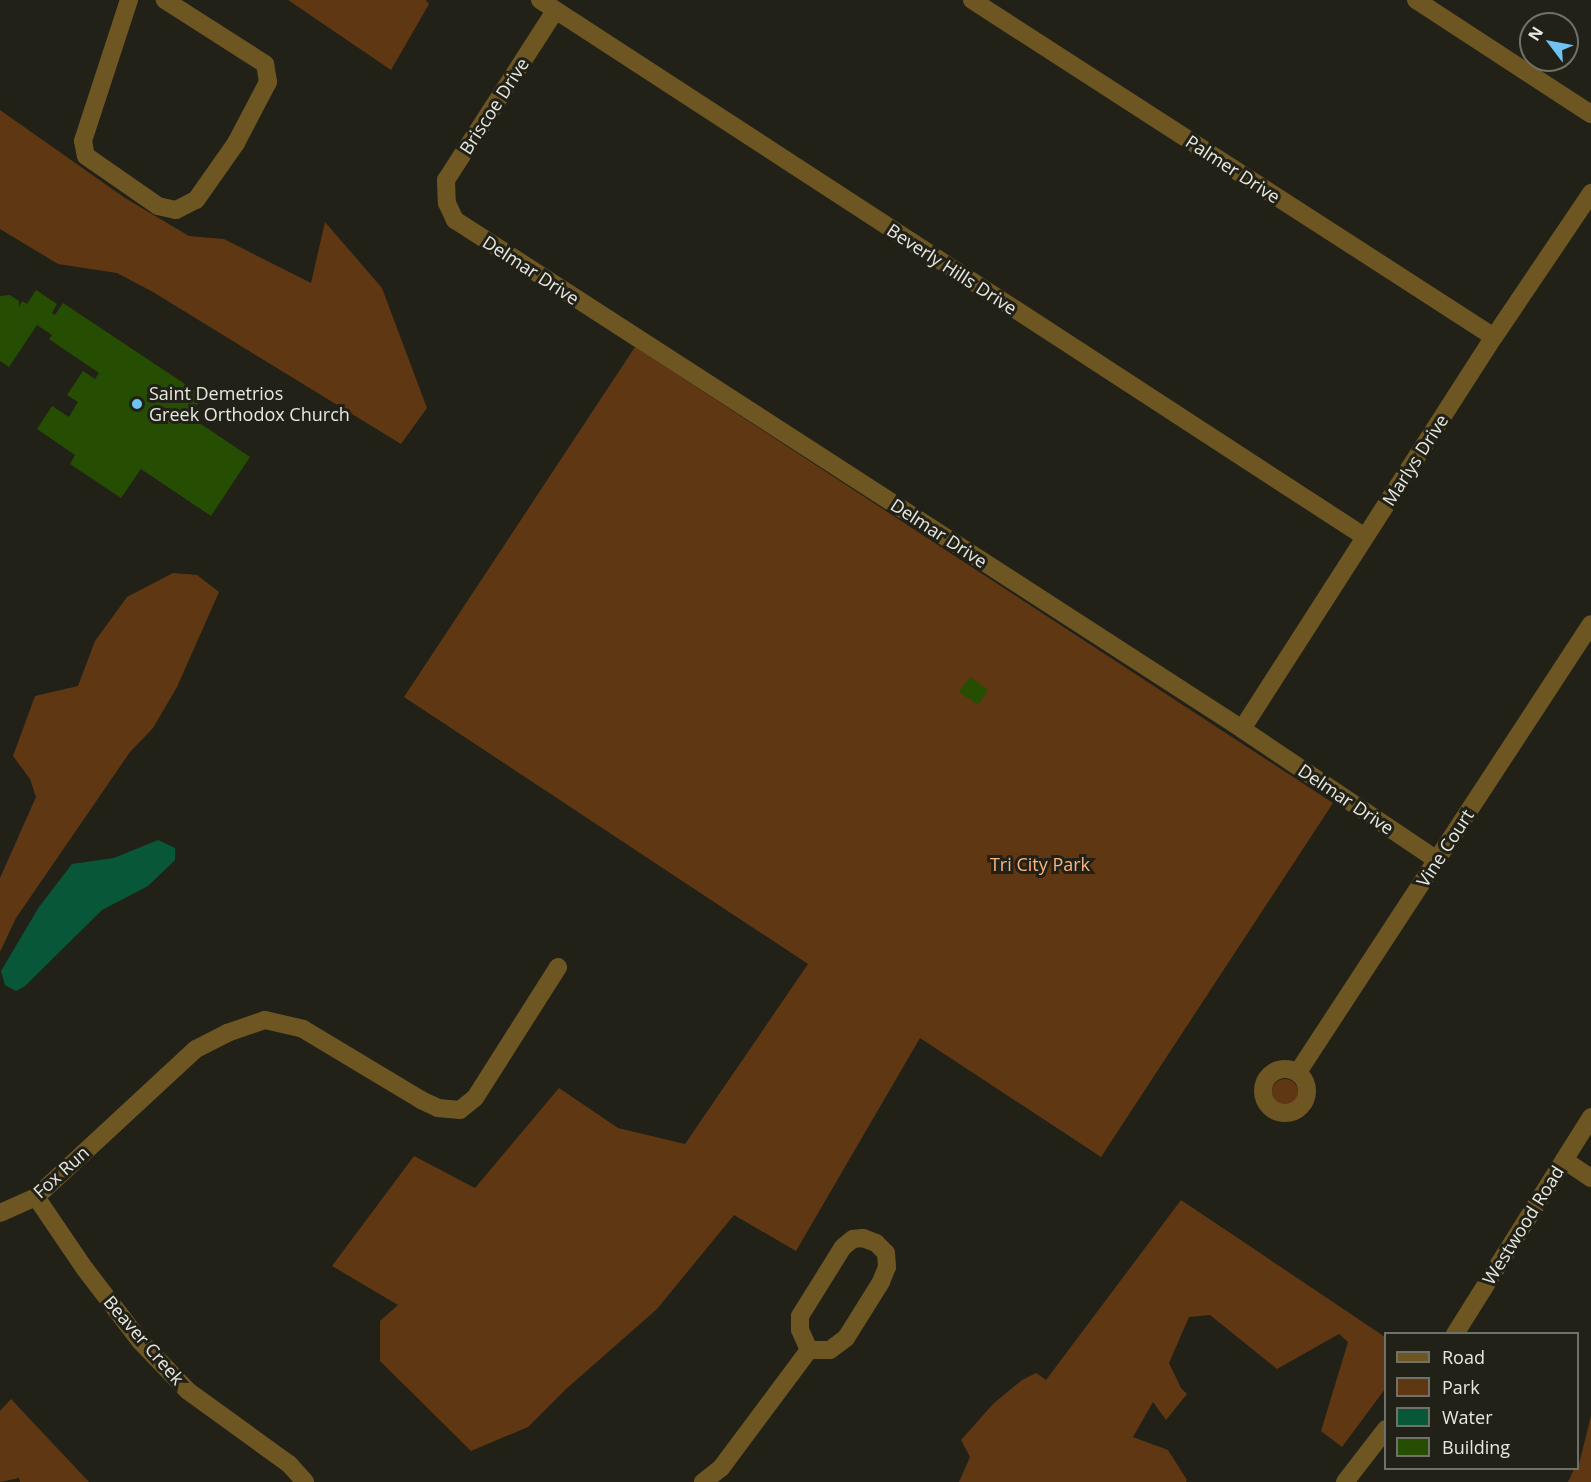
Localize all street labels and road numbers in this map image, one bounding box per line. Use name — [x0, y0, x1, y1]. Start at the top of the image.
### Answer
street label: Briscoe Drive — [455, 54, 533, 158]
street label: Palmer Drive — [1182, 130, 1284, 208]
street label: Beverly Hills Drive — [883, 219, 1021, 319]
street label: Delmar Drive — [479, 231, 583, 309]
street label: Marlys Drive — [1378, 410, 1452, 510]
street label: Delmar Drive — [887, 494, 991, 572]
street label: Delmar Drive — [1294, 759, 1398, 839]
street label: Vine Court — [1412, 805, 1478, 891]
street label: Fox Run — [29, 1141, 93, 1203]
street label: Westwood Road — [1478, 1162, 1568, 1288]
street label: Beaver Creek — [99, 1291, 189, 1389]

